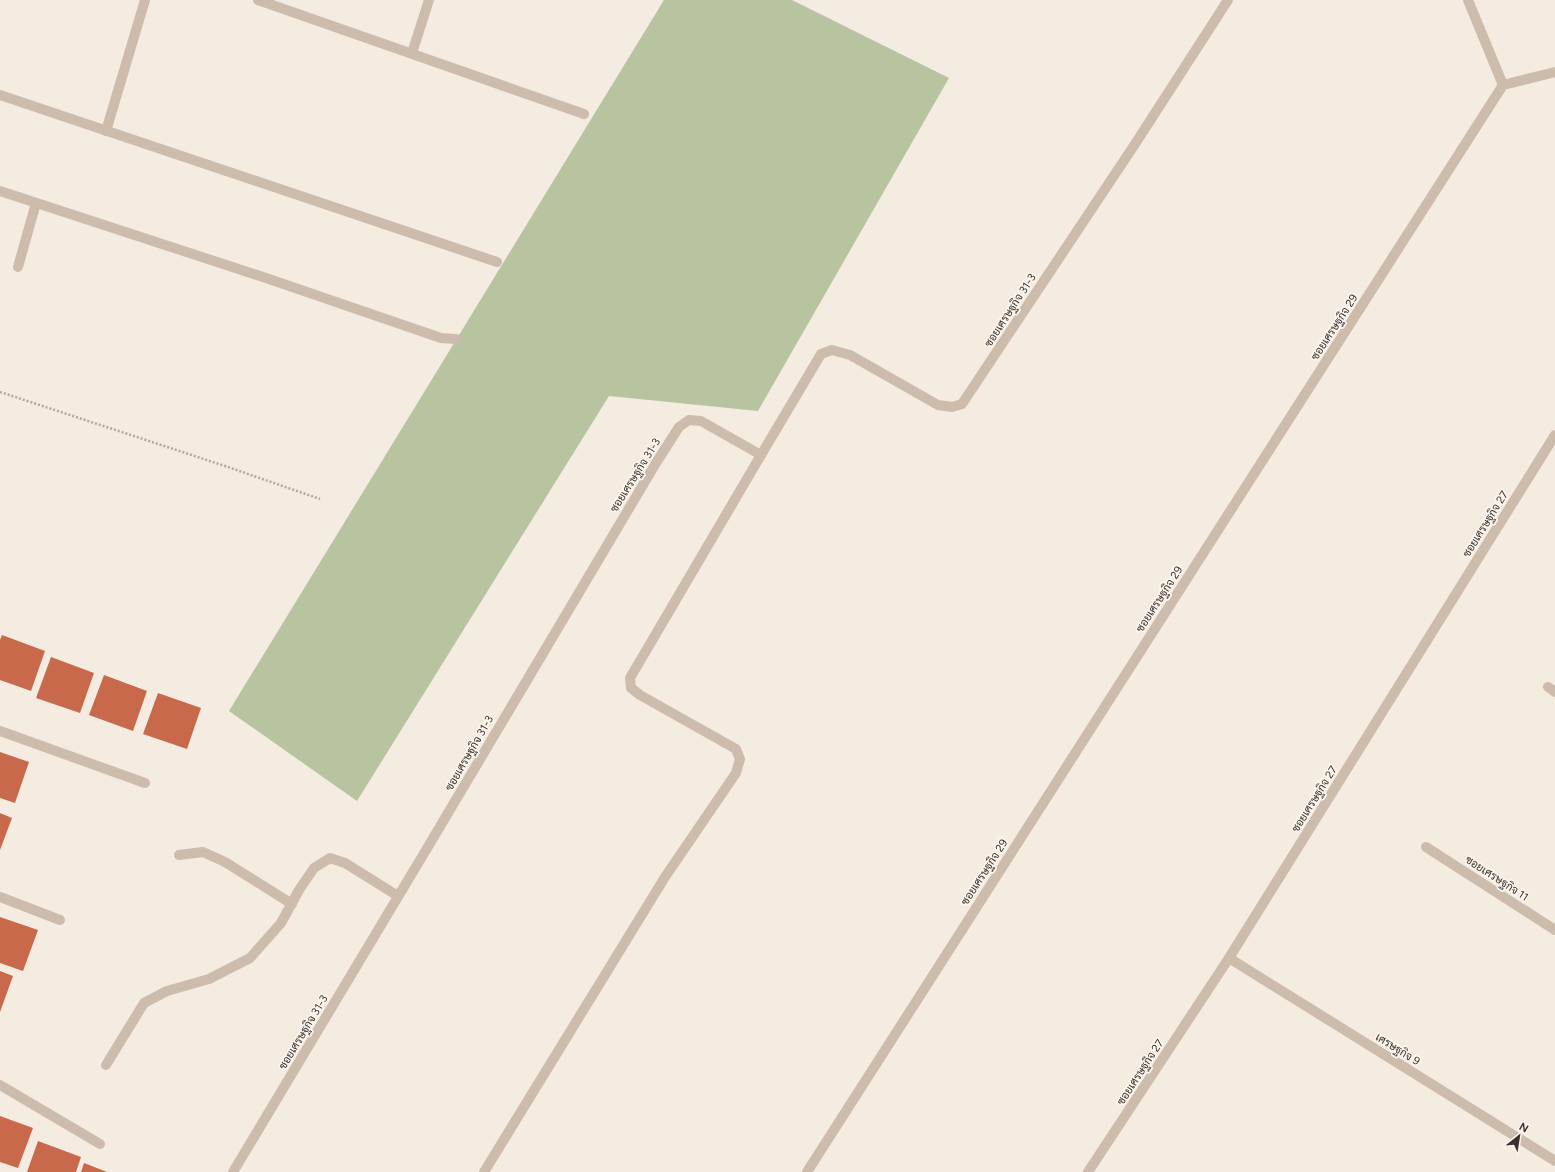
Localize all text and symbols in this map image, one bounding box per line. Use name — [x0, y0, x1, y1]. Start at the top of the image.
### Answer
street label: ซอยเศรษฐกิจ 31-3 — [982, 271, 1040, 350]
street label: ซอยเศรษฐกิจ 29 — [1308, 292, 1361, 363]
street label: ซอยเศรษฐกิจ 31-3 — [608, 436, 664, 515]
street label: ซอยเศรษฐกิจ 27 — [1460, 489, 1512, 560]
street label: ซอยเศรษฐกิจ 29 — [1133, 564, 1186, 635]
street label: ซอยเศรษฐกิจ 31-3 — [443, 713, 497, 794]
street label: ซอยเศรษฐกิจ 27 — [1289, 764, 1341, 835]
street label: ซอยเศรษฐกิจ 29 — [958, 837, 1011, 908]
street label: ซอยเศรษฐกิจ 11 — [1462, 853, 1531, 904]
street label: ซอยเศรษฐกิจ 31-3 — [276, 993, 332, 1072]
street label: เศรษฐกิจ 9 — [1372, 1031, 1422, 1069]
street label: ซอยเศรษฐกิจ 27 — [1114, 1037, 1167, 1108]
north arrow — [1499, 1116, 1539, 1156]
text: N — [1517, 1120, 1531, 1136]

